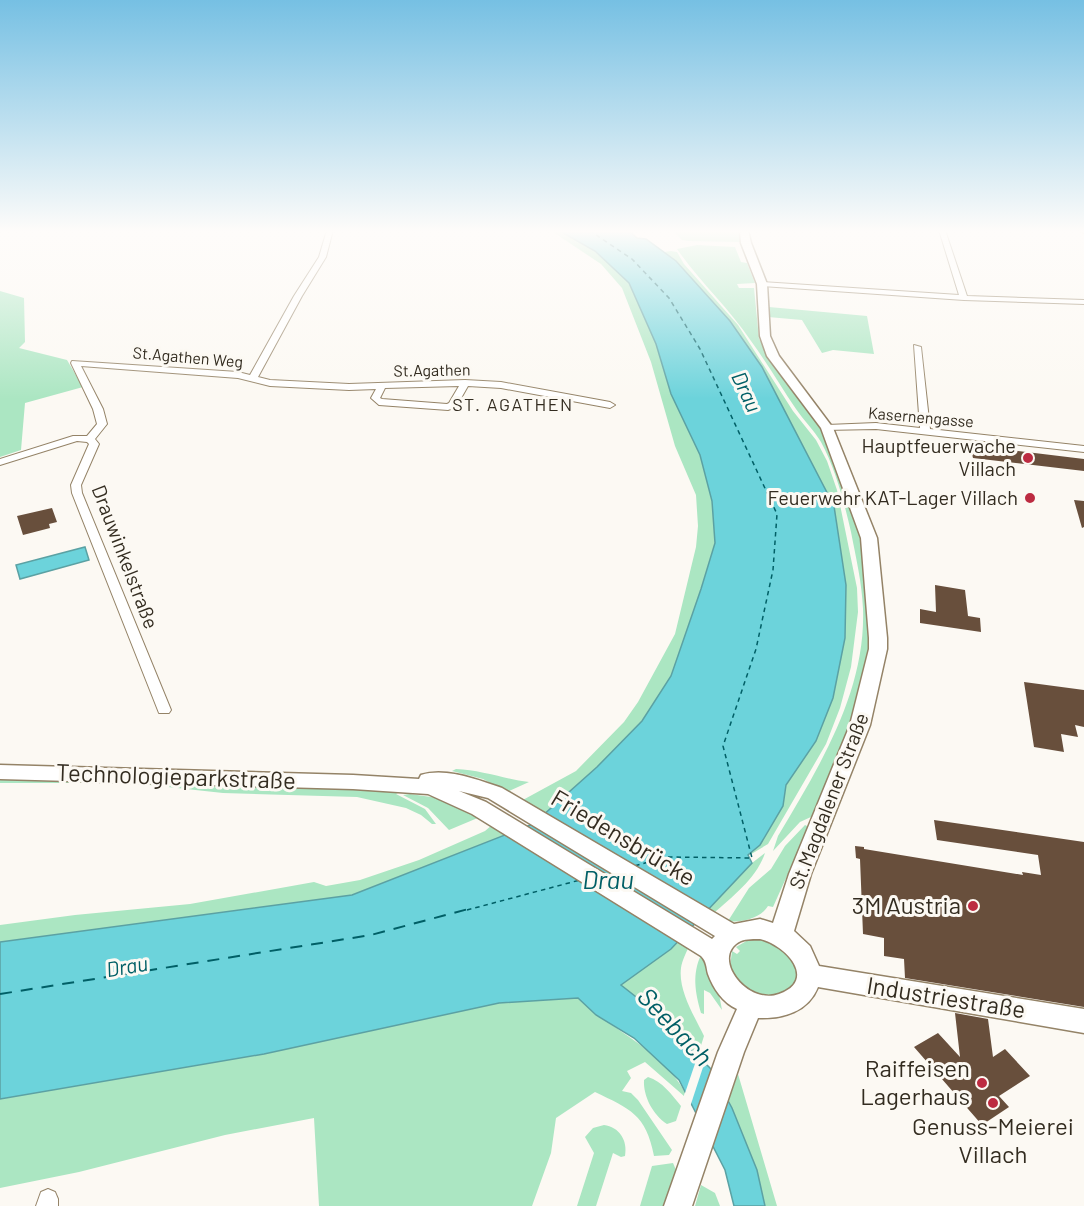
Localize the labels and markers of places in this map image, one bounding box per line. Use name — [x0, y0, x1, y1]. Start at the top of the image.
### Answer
place label: Hauptfeuerwache Villach — [861, 433, 1016, 480]
marker: Hauptfeuerwache Villach — [1021, 451, 1035, 465]
place label: Feuerwehr KAT-Lager Villach — [768, 485, 1018, 509]
marker: Feuerwehr KAT-Lager Villach — [1023, 491, 1037, 505]
place label: 3M Austria — [852, 890, 961, 919]
marker: 3M Austria — [966, 899, 980, 913]
place label: Raiffeisen Lagerhaus — [860, 1053, 970, 1110]
marker: Raiffeisen Lagerhaus — [975, 1076, 989, 1090]
marker: Genuss-Meierei Villach — [986, 1096, 1000, 1110]
place label: Genuss-Meierei Villach — [912, 1111, 1074, 1168]

